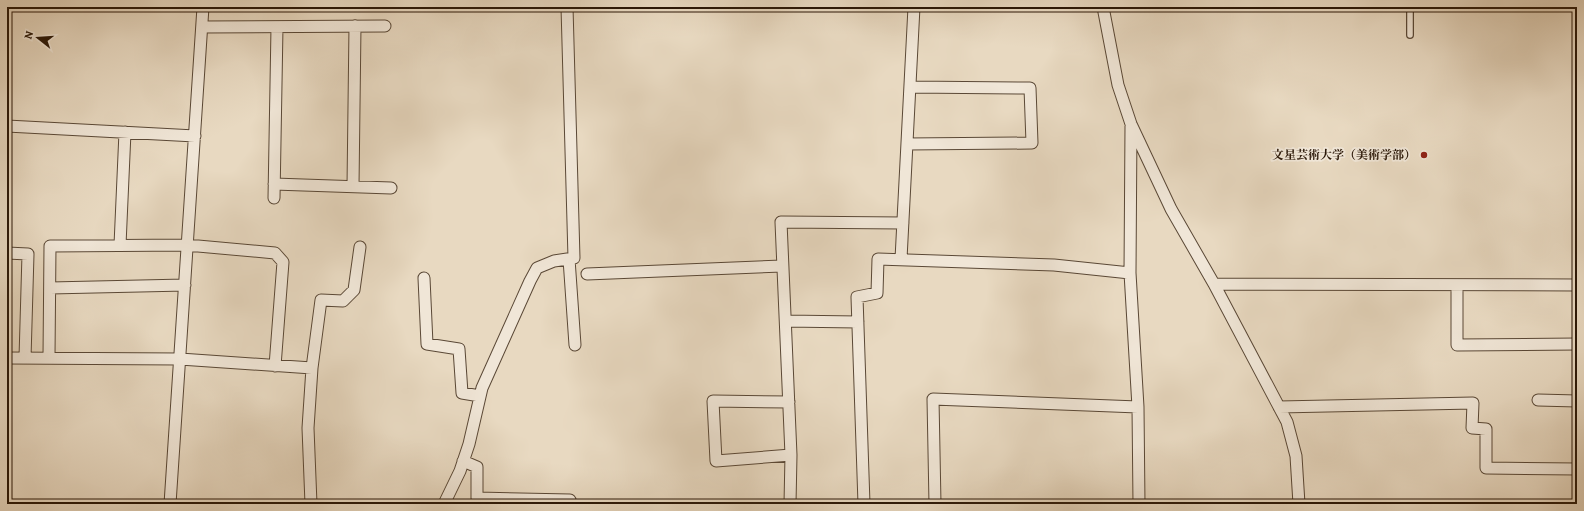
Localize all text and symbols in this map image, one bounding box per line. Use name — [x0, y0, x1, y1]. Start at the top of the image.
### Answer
north arrow — [18, 18, 58, 58]
text: N — [21, 29, 37, 41]
place label: 文星芸術大学（美術学部） — [1272, 147, 1416, 163]
marker: 文星芸術大学（美術学部） — [1419, 150, 1429, 160]

